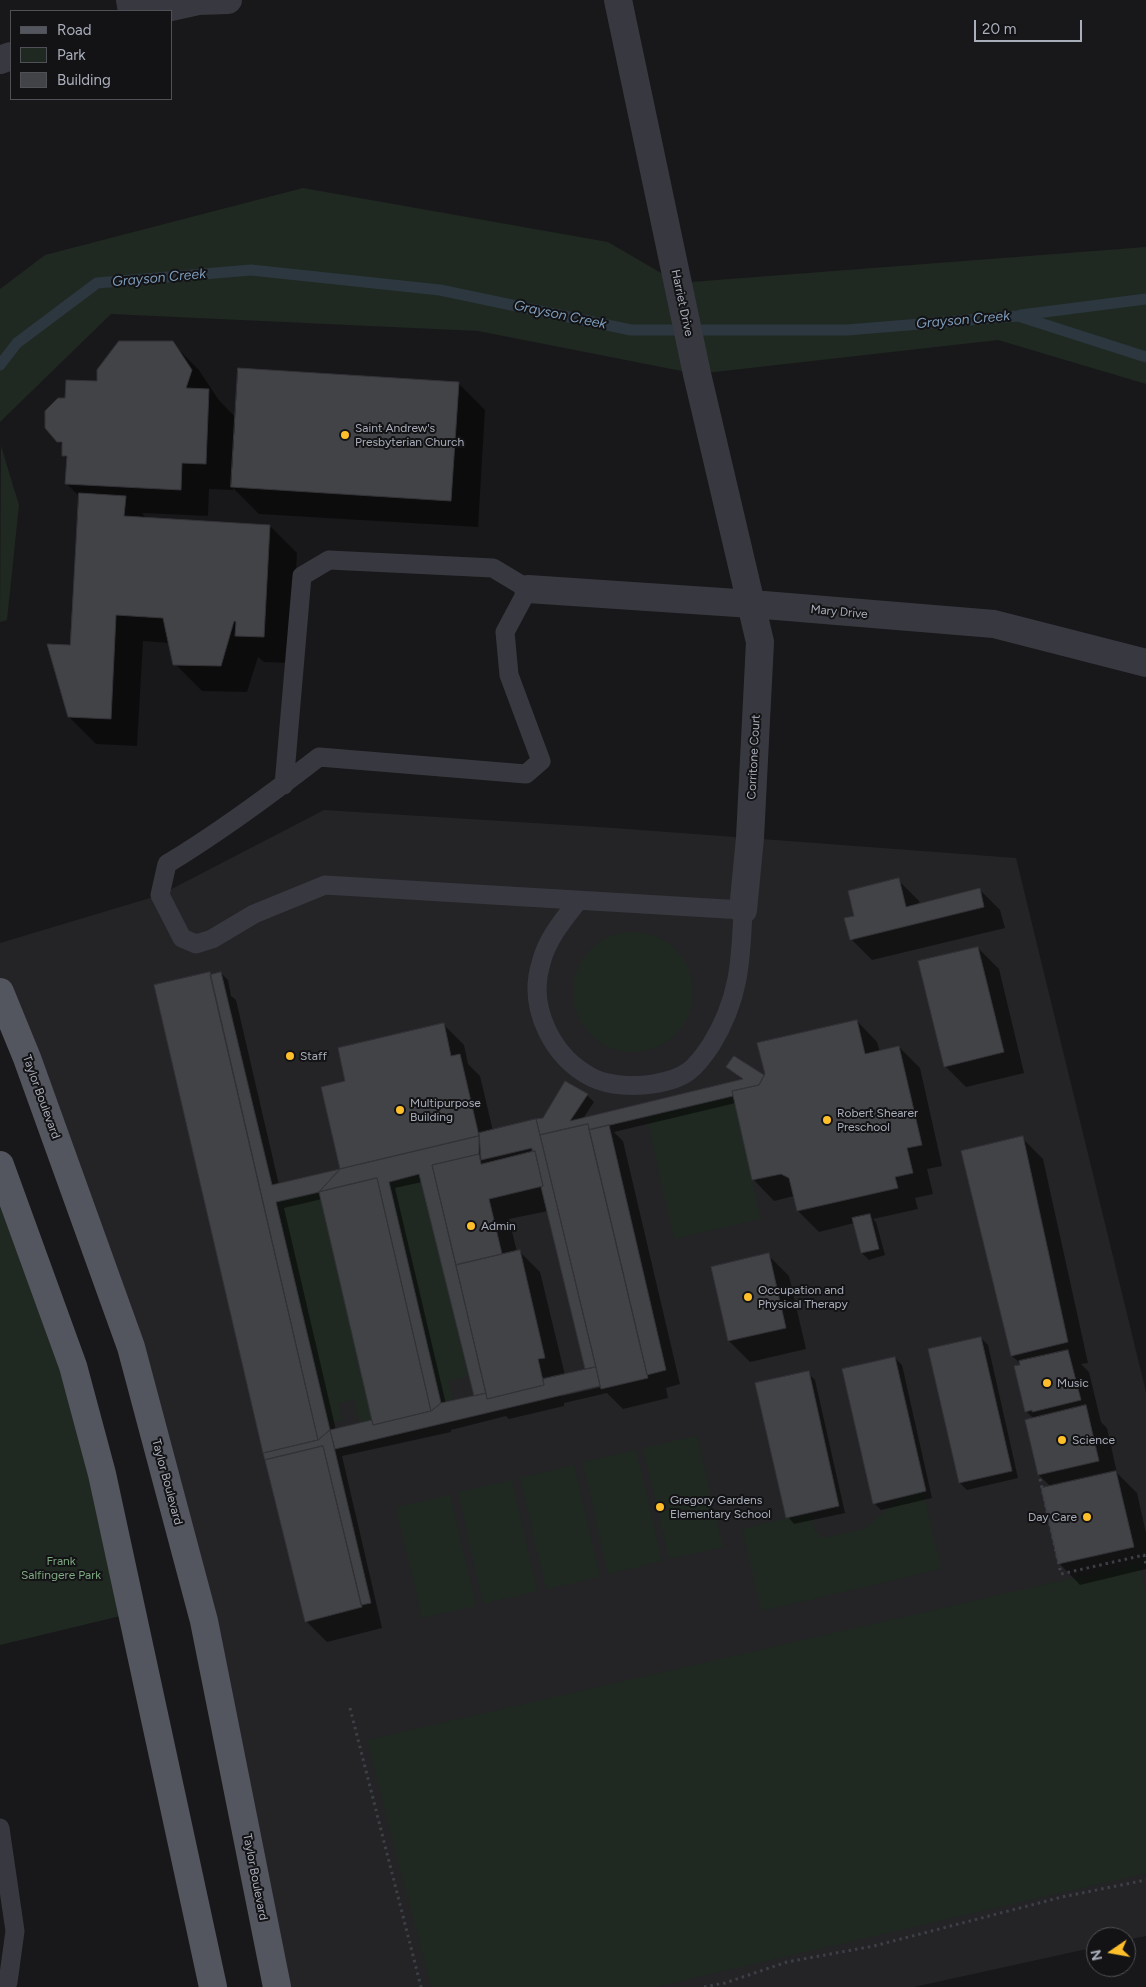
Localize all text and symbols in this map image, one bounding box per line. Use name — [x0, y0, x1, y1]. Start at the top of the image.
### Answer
legend — [10, 10, 172, 100]
scale bar — [976, 10, 1084, 42]
text: 20 m — [982, 20, 1016, 38]
text: Road — [57, 21, 92, 39]
text: Park — [57, 46, 86, 64]
text: Building — [57, 71, 111, 89]
water label: Grayson Creek — [111, 266, 207, 290]
street label: Harriet Drive — [668, 268, 696, 338]
water label: Grayson Creek — [512, 297, 608, 333]
water label: Grayson Creek — [915, 308, 1011, 332]
place label: Saint Andrew's Presbyterian Church — [355, 421, 464, 449]
marker: Saint Andrew's Presbyterian Church — [339, 429, 351, 441]
street label: Mary Drive — [810, 602, 868, 622]
street label: Corritone Court — [745, 714, 763, 800]
place label: Staff — [300, 1049, 327, 1063]
marker: Staff — [284, 1050, 296, 1062]
street label: Taylor Boulevard — [19, 1053, 63, 1141]
place label: Multipurpose Building — [410, 1096, 481, 1124]
marker: Multipurpose Building — [394, 1104, 406, 1116]
place label: Robert Shearer Preschool — [837, 1106, 918, 1134]
marker: Robert Shearer Preschool — [821, 1114, 833, 1126]
place label: Admin — [481, 1219, 516, 1233]
marker: Admin — [465, 1220, 477, 1232]
place label: Occupation and Physical Therapy — [758, 1283, 848, 1311]
marker: Occupation and Physical Therapy — [742, 1291, 754, 1303]
place label: Music — [1057, 1376, 1089, 1390]
marker: Music — [1041, 1377, 1053, 1389]
place label: Science — [1072, 1433, 1115, 1447]
marker: Science — [1056, 1434, 1068, 1446]
street label: Taylor Boulevard — [149, 1438, 185, 1526]
place label: Gregory Gardens Elementary School — [670, 1493, 771, 1521]
marker: Gregory Gardens Elementary School — [654, 1501, 666, 1513]
place label: Day Care — [1028, 1510, 1077, 1524]
marker: Day Care — [1081, 1511, 1093, 1523]
park label: Frank Salfingere Park — [21, 1554, 101, 1582]
street label: Taylor Boulevard — [240, 1832, 270, 1922]
north arrow — [1086, 1927, 1136, 1977]
text: N — [1087, 1948, 1106, 1962]

